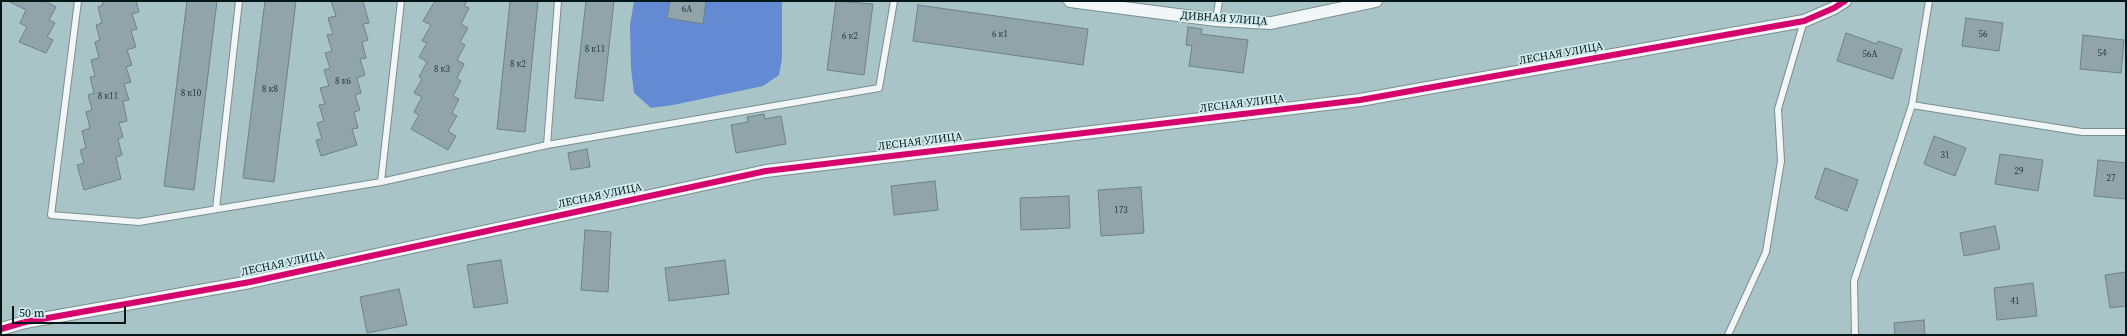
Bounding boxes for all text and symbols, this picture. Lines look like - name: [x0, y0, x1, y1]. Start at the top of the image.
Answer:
- house number: 6А: [682, 5, 692, 15]
- street label: ДИВНАЯ УЛИЦА: [1180, 9, 1268, 29]
- house number: 6 к1: [992, 30, 1008, 40]
- house number: 56: [1979, 30, 1987, 40]
- house number: 6 к2: [842, 32, 858, 42]
- street label: ЛЕСНАЯ УЛИЦА: [1518, 40, 1604, 68]
- house number: 8 к11: [585, 45, 605, 55]
- house number: 54: [2098, 49, 2106, 59]
- house number: 56А: [1863, 50, 1877, 60]
- house number: 8 к2: [510, 60, 526, 70]
- house number: 8 к3: [434, 65, 450, 75]
- house number: 8 к6: [335, 77, 351, 87]
- house number: 8 к8: [262, 85, 278, 95]
- house number: 8 к10: [181, 89, 201, 99]
- house number: 8 к11: [98, 92, 118, 102]
- street label: ЛЕСНАЯ УЛИЦА: [1199, 92, 1285, 116]
- street label: ЛЕСНАЯ УЛИЦА: [877, 130, 963, 154]
- house number: 31: [1941, 151, 1949, 161]
- house number: 29: [2015, 167, 2023, 177]
- house number: 27: [2107, 174, 2115, 184]
- street label: ЛЕСНАЯ УЛИЦА: [557, 181, 643, 211]
- house number: 173: [1114, 206, 1128, 216]
- street label: ЛЕСНАЯ УЛИЦА: [240, 249, 326, 279]
- house number: 41: [2011, 297, 2019, 307]
- scale bar: [14, 298, 128, 324]
- text: 50 m: [19, 305, 45, 321]

